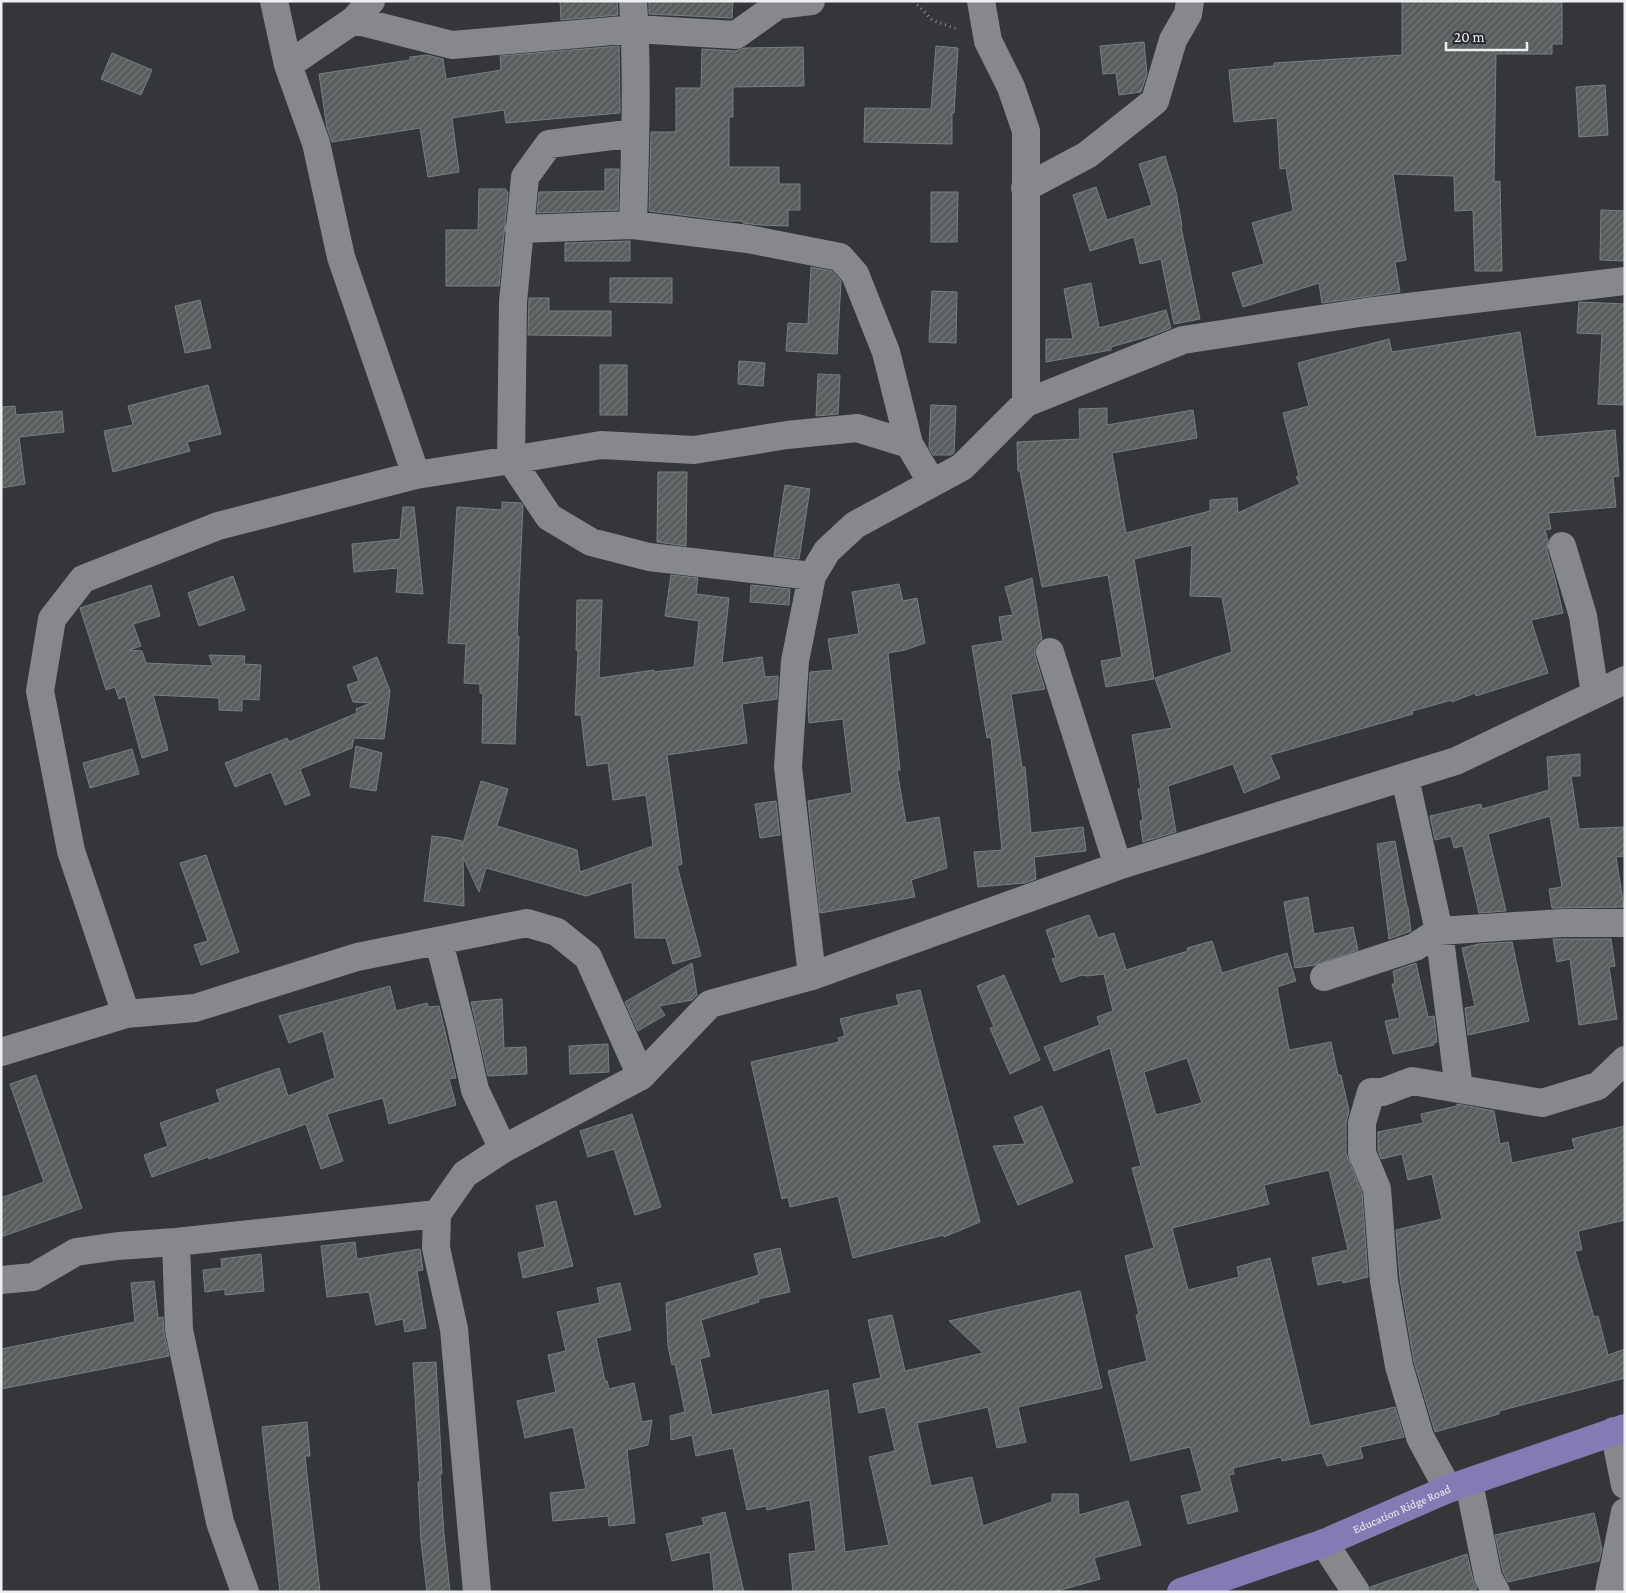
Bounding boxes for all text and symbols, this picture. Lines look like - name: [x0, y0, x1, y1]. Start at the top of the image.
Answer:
- scale bar: [1446, 20, 1527, 52]
- text: 20 m: [1454, 29, 1485, 45]
- street label: Education Ridge Road: [1351, 1481, 1453, 1537]

